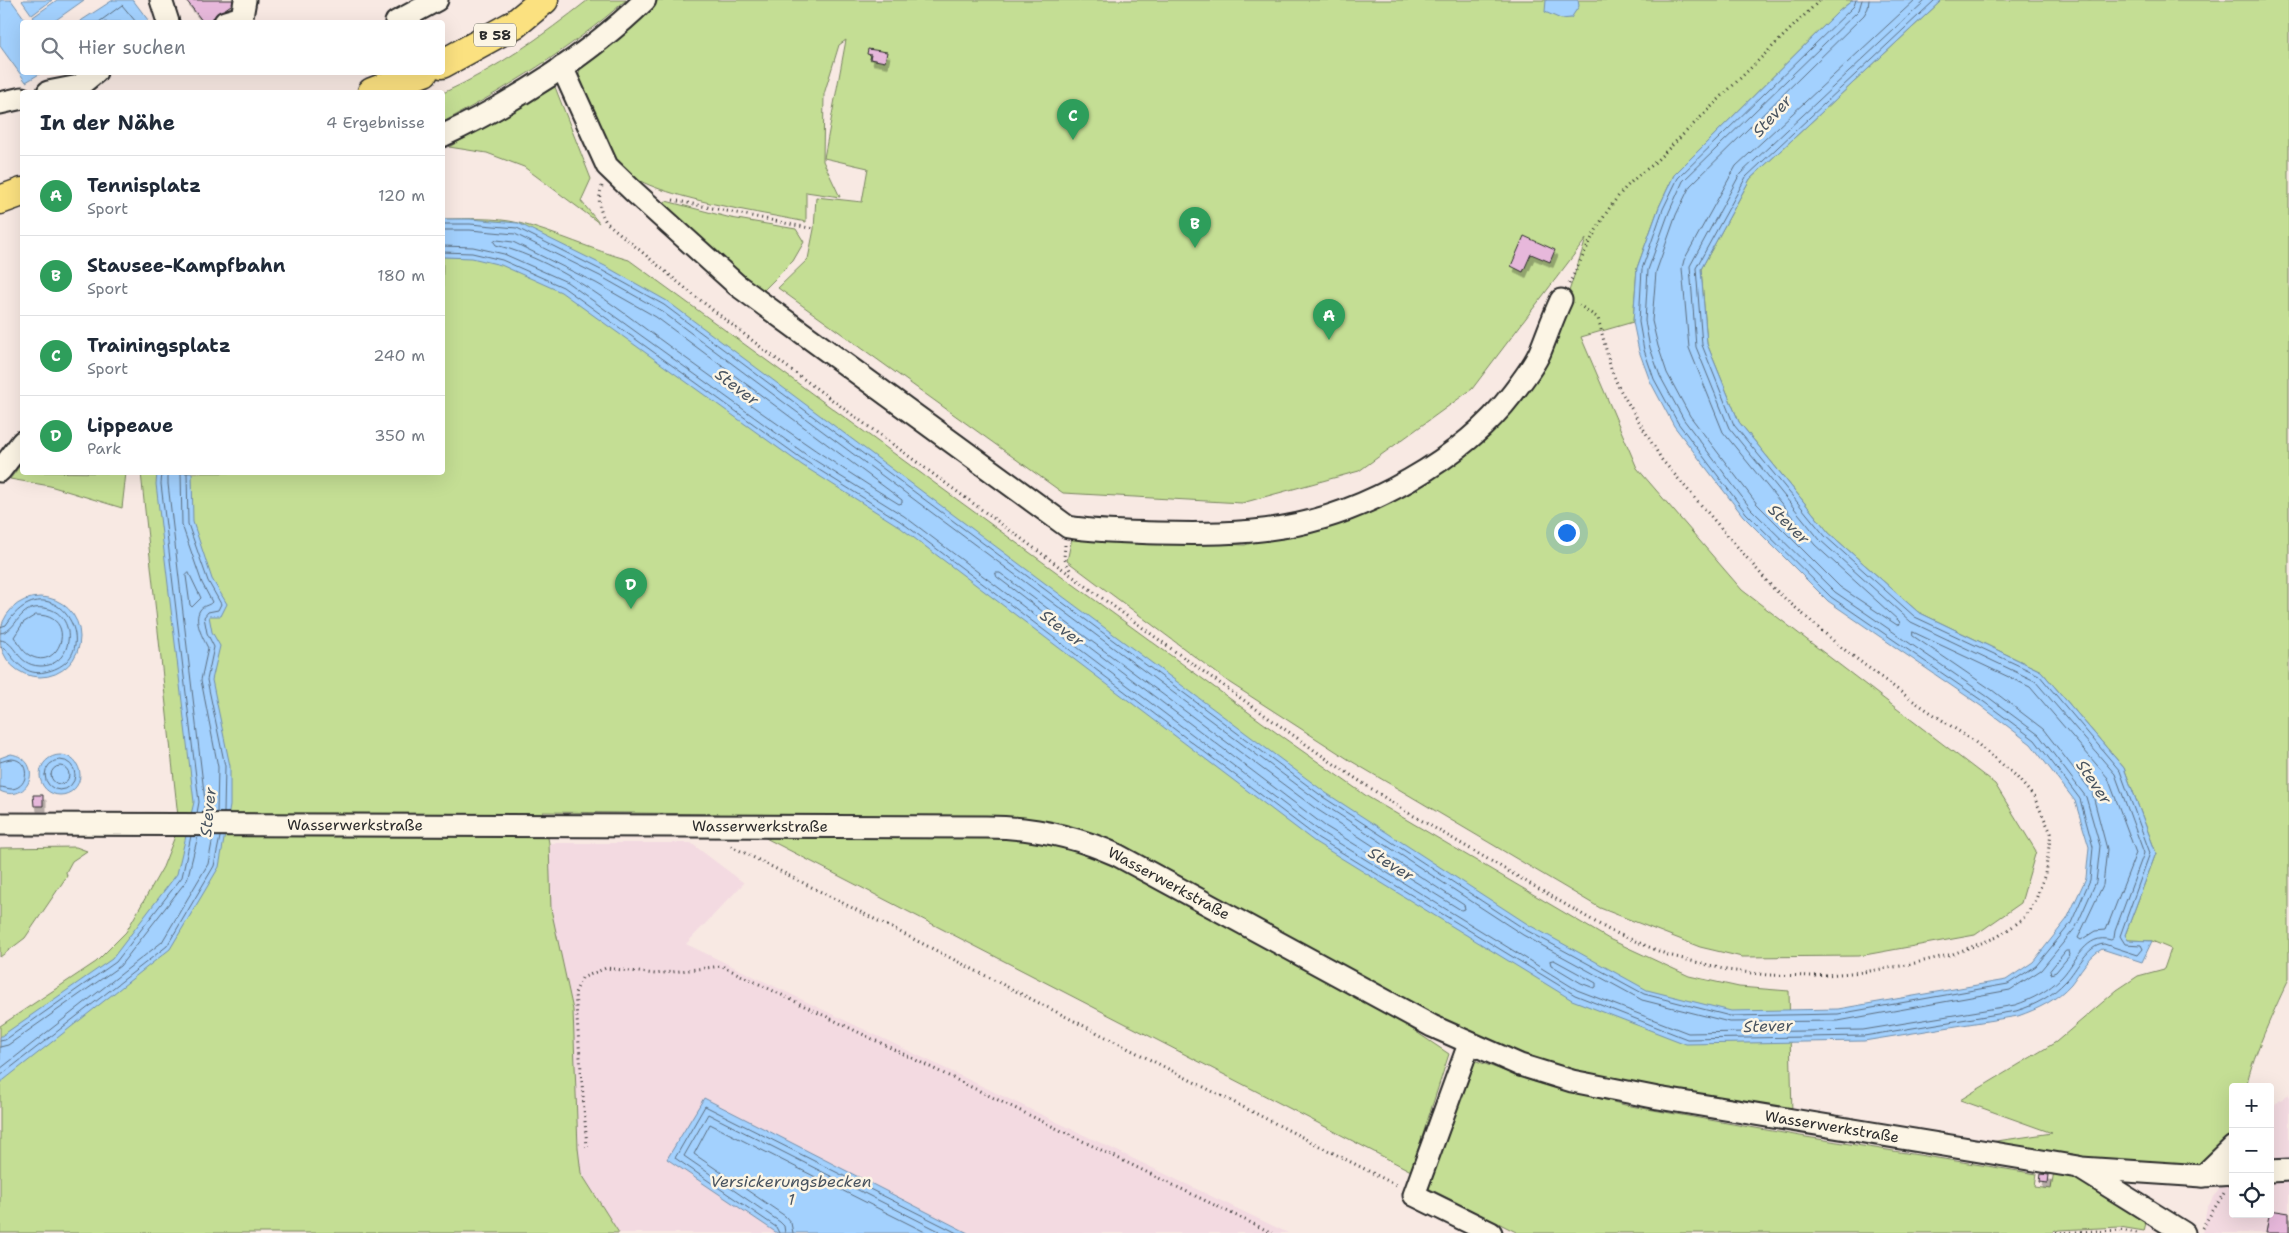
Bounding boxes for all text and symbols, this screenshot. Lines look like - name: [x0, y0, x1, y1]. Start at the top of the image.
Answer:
- search box: [20, 20, 445, 75]
- road number: B 58: [474, 24, 516, 46]
- icon: search: [38, 34, 66, 62]
- text: Hier suchen: [78, 35, 186, 60]
- water label: Stever: [1748, 90, 1797, 141]
- pin: C: [1057, 99, 1089, 140]
- text: In der Nähe: [40, 109, 175, 137]
- text: 4 Ergebnisse: [326, 112, 425, 133]
- text: Tennisplatz: [87, 173, 201, 198]
- text: A: [50, 185, 62, 206]
- text: 120 m: [378, 185, 425, 206]
- text: Sport: [87, 198, 128, 219]
- pin: B: [1179, 207, 1211, 248]
- text: Stausee-Kampfbahn: [87, 253, 285, 278]
- text: B: [51, 265, 61, 286]
- text: 180 m: [377, 265, 425, 286]
- text: Sport: [87, 278, 128, 299]
- pin: A: [1313, 299, 1345, 340]
- text: Trainingsplatz: [87, 333, 231, 358]
- text: C: [51, 345, 61, 366]
- text: 240 m: [373, 345, 425, 366]
- text: Sport: [87, 358, 128, 379]
- water label: Stever: [711, 364, 763, 411]
- text: Lippeaue: [87, 413, 173, 438]
- text: D: [50, 425, 62, 446]
- text: 350 m: [374, 425, 425, 446]
- text: Park: [87, 438, 121, 459]
- water label: Stever: [1764, 499, 1814, 549]
- your location: [1554, 520, 1580, 546]
- pin: D: [615, 568, 647, 609]
- water label: Stever: [1036, 605, 1088, 652]
- water label: Stever: [2071, 756, 2117, 809]
- water label: Stever: [195, 786, 221, 838]
- street label: Wasserwerkstraße: [287, 815, 423, 835]
- street label: Wasserwerkstraße: [692, 816, 828, 837]
- street label: Wasserwerkstraße: [1105, 842, 1233, 924]
- water label: Stever: [1364, 842, 1418, 886]
- water label: Stever: [1743, 1015, 1794, 1037]
- map controls: [2229, 1083, 2274, 1218]
- button: +: [2229, 1083, 2274, 1128]
- street label: Wasserwerkstraße: [1763, 1106, 1901, 1147]
- button: −: [2229, 1128, 2274, 1173]
- water label: Versickerungsbecken 1: [710, 1171, 872, 1210]
- button: locate: [2229, 1173, 2274, 1218]

